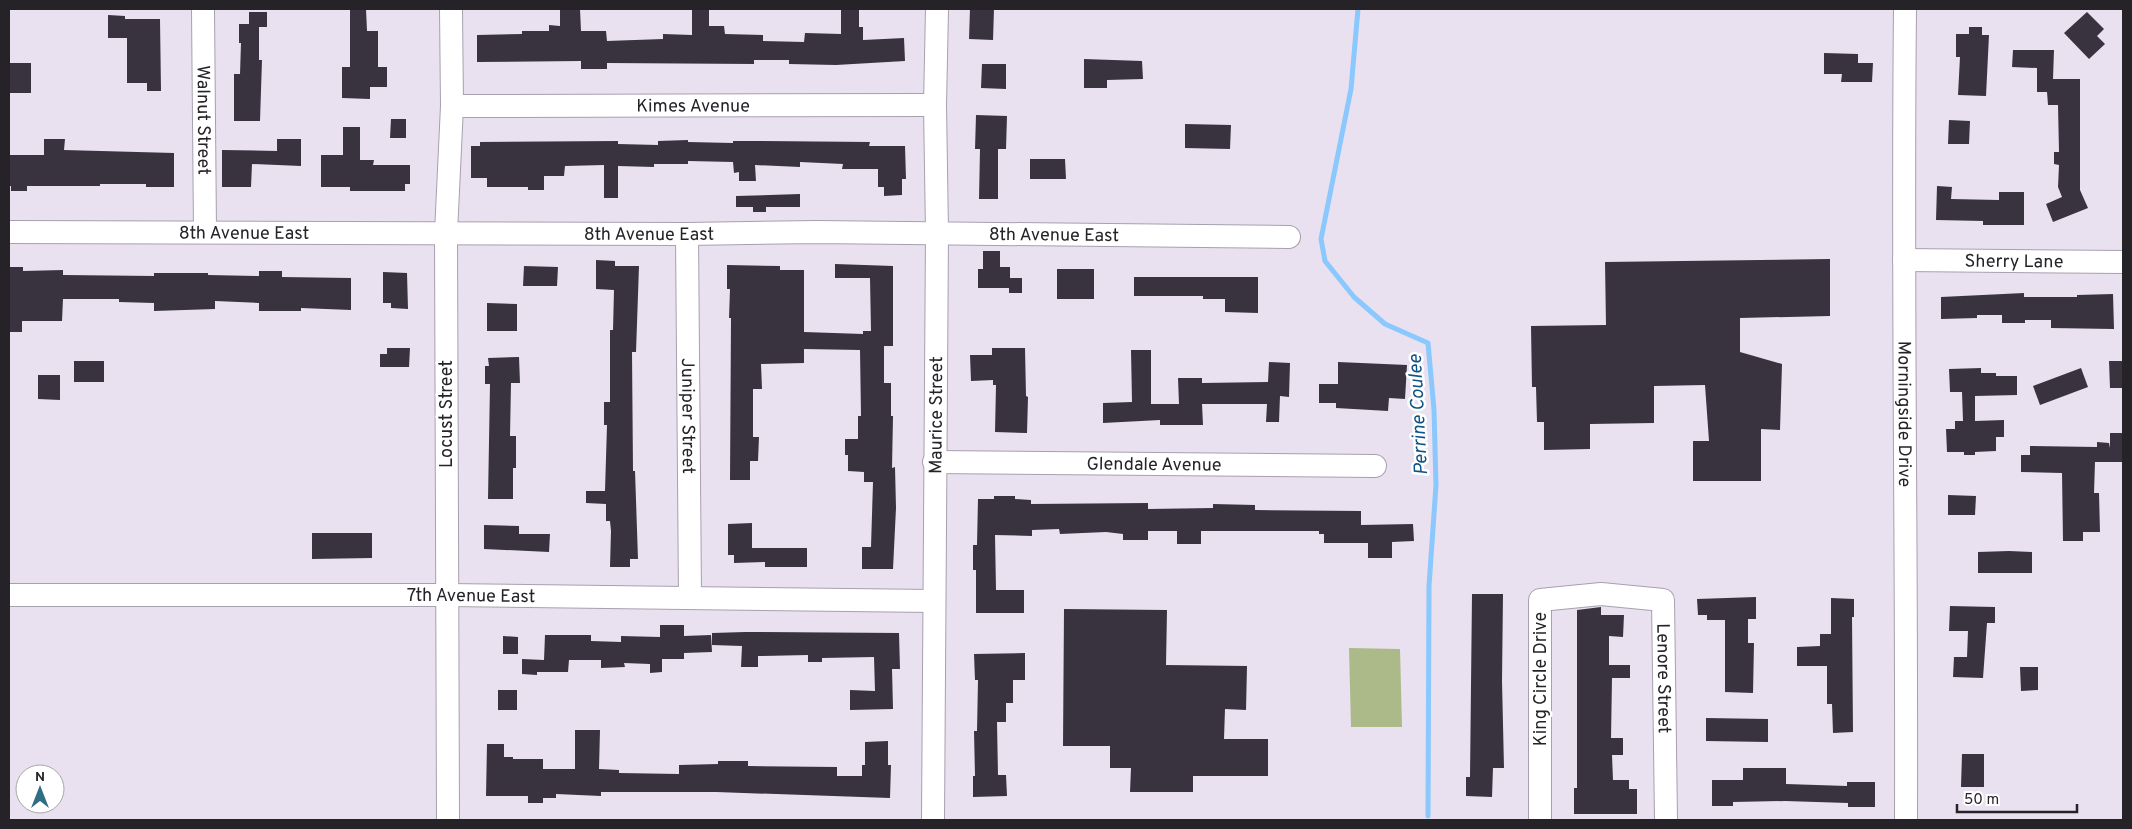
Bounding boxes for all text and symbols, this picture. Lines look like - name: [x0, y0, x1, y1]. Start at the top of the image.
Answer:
- street label: Walnut Street: [191, 65, 214, 175]
- street label: Kimes Avenue: [636, 95, 750, 119]
- street label: 8th Avenue East: [179, 223, 309, 246]
- street label: 8th Avenue East: [584, 224, 714, 247]
- street label: 8th Avenue East: [989, 224, 1119, 248]
- street label: Sherry Lane: [1964, 251, 2063, 274]
- street label: Morningside Drive: [1891, 341, 1915, 487]
- water label: Perrine Coulee: [1404, 354, 1434, 476]
- street label: Maurice Street: [925, 356, 949, 474]
- street label: Juniper Street: [675, 358, 699, 474]
- street label: Locust Street: [436, 360, 459, 468]
- street label: Glendale Avenue: [1086, 453, 1222, 478]
- street label: 7th Avenue East: [407, 585, 535, 609]
- street label: King Circle Drive: [1530, 612, 1553, 746]
- street label: Lenore Street: [1650, 623, 1675, 734]
- north arrow: [15, 764, 65, 814]
- text: N: [35, 769, 45, 786]
- scale bar: [1957, 782, 2077, 814]
- text: 50 m: [1964, 791, 1999, 810]

